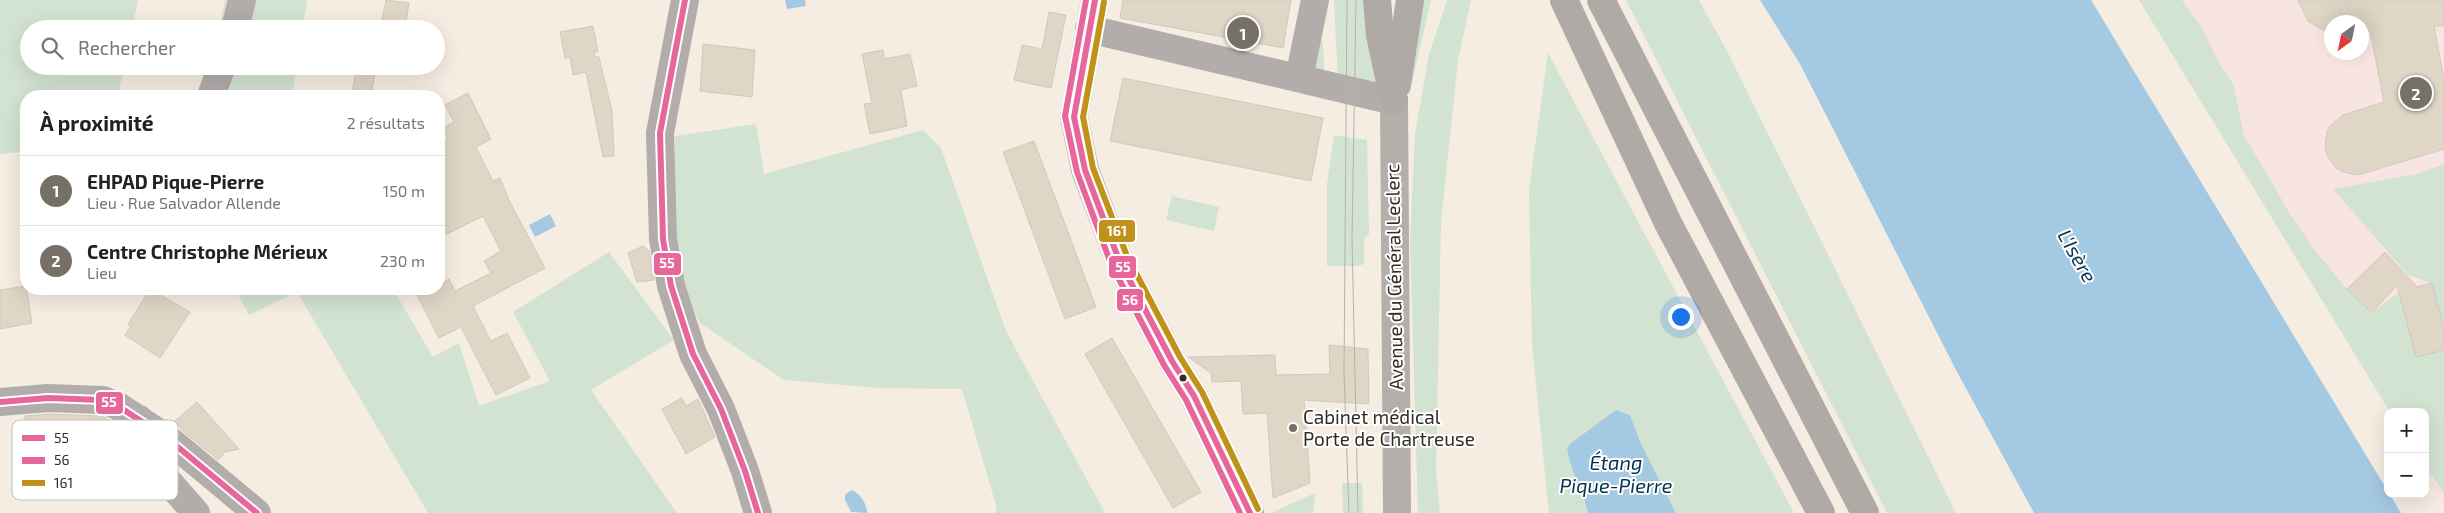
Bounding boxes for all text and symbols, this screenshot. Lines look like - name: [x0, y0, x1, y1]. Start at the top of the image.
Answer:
- pin: 1: [1227, 14, 1259, 52]
- north arrow: [2324, 15, 2369, 60]
- search box: [20, 20, 445, 75]
- icon: search: [38, 34, 66, 62]
- text: Rechercher: [78, 36, 176, 59]
- pin: 2: [2400, 74, 2432, 112]
- text: À proximité: [40, 110, 154, 135]
- text: 2 résultats: [347, 113, 425, 132]
- street label: Avenue du Général Leclerc: [1380, 164, 1407, 390]
- text: EHPAD Pique-Pierre: [87, 170, 264, 193]
- text: 1: [53, 181, 59, 200]
- text: 150 m: [383, 181, 425, 200]
- text: Lieu · Rue Salvador Allende: [87, 193, 281, 212]
- line badge: 161: [1098, 219, 1136, 243]
- text: 161: [1107, 222, 1127, 239]
- water label: L'Isère: [2053, 225, 2103, 286]
- text: Centre Christophe Mérieux: [87, 240, 328, 263]
- text: 2: [51, 251, 61, 270]
- text: 230 m: [380, 251, 425, 270]
- line badge: 55: [653, 252, 682, 276]
- text: 55: [659, 254, 675, 271]
- line badge: 55: [1108, 255, 1137, 279]
- text: 55: [1115, 258, 1131, 275]
- text: Lieu: [87, 263, 117, 282]
- line badge: 56: [1116, 288, 1144, 312]
- text: 56: [1122, 291, 1138, 308]
- your location: [1668, 304, 1694, 330]
- unlabelled marker: [1178, 373, 1188, 383]
- line badge: 55: [95, 391, 124, 415]
- text: 55: [101, 393, 117, 410]
- place label: Cabinet médical Porte de Chartreuse: [1303, 405, 1475, 450]
- map controls: [2384, 408, 2429, 498]
- button: +: [2384, 408, 2429, 453]
- legend: [12, 420, 178, 500]
- marker: Cabinet médical Porte de Chartreuse: [1287, 422, 1299, 434]
- text: 55: [54, 429, 69, 446]
- water label: Étang Pique-Pierre: [1560, 450, 1673, 497]
- text: 56: [54, 451, 70, 468]
- button: −: [2384, 453, 2429, 498]
- text: 161: [54, 474, 73, 491]

